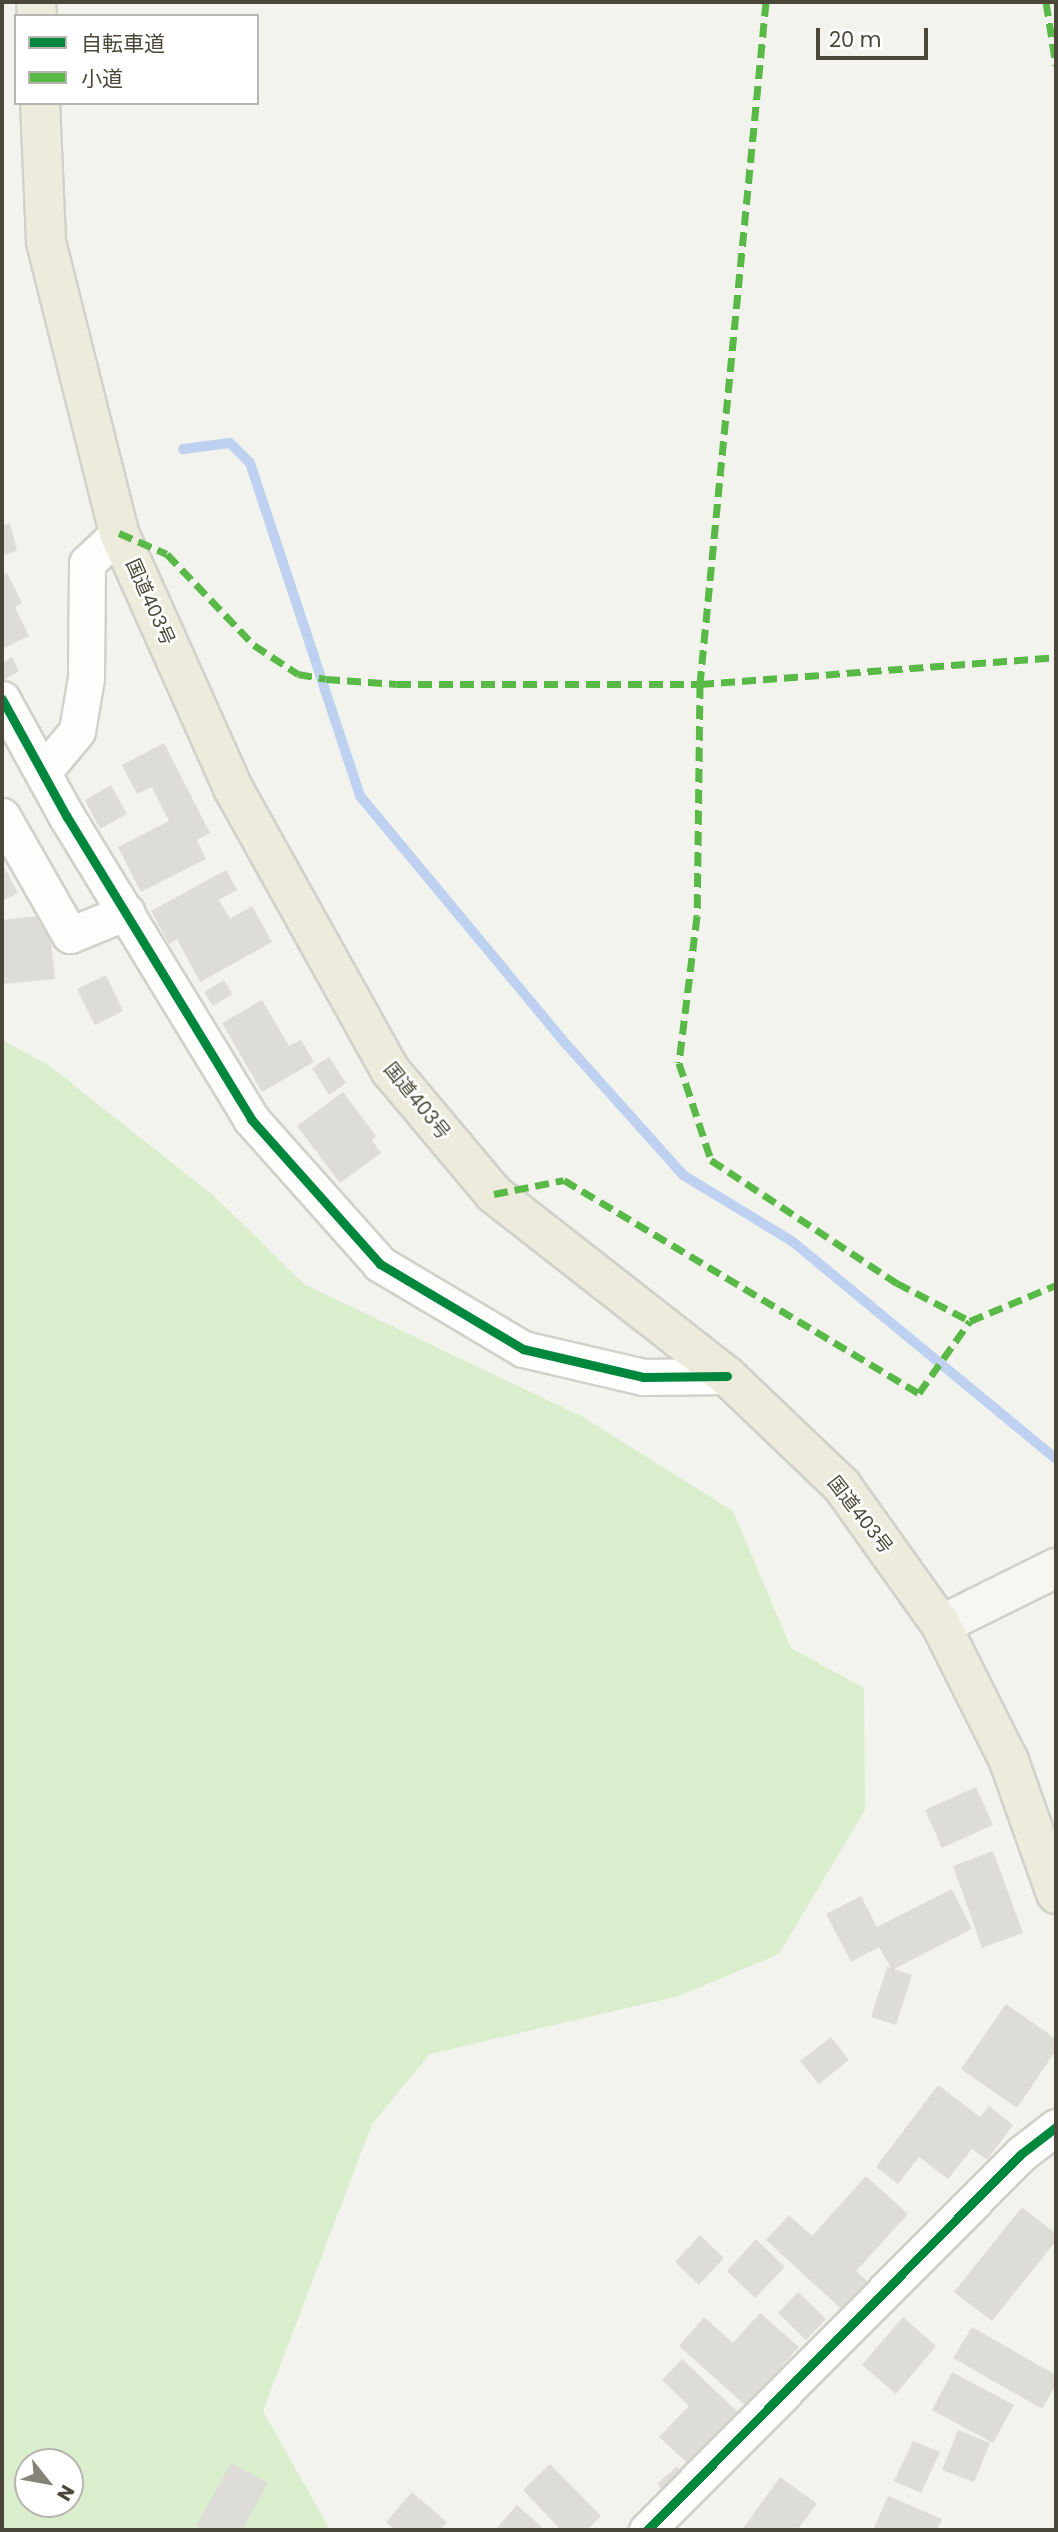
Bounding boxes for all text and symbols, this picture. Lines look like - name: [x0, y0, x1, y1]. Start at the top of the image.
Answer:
- legend: [14, 14, 259, 105]
- scale bar: [820, 14, 932, 58]
- text: 20 m: [829, 25, 882, 54]
- text: 自転車道: [81, 29, 165, 58]
- text: 小道: [81, 64, 123, 93]
- street label: 国道403号: [121, 555, 179, 649]
- street label: 国道403号: [379, 1058, 455, 1144]
- street label: 国道403号: [823, 1472, 897, 1558]
- north arrow: [14, 2448, 84, 2518]
- text: N: [50, 2480, 81, 2506]

